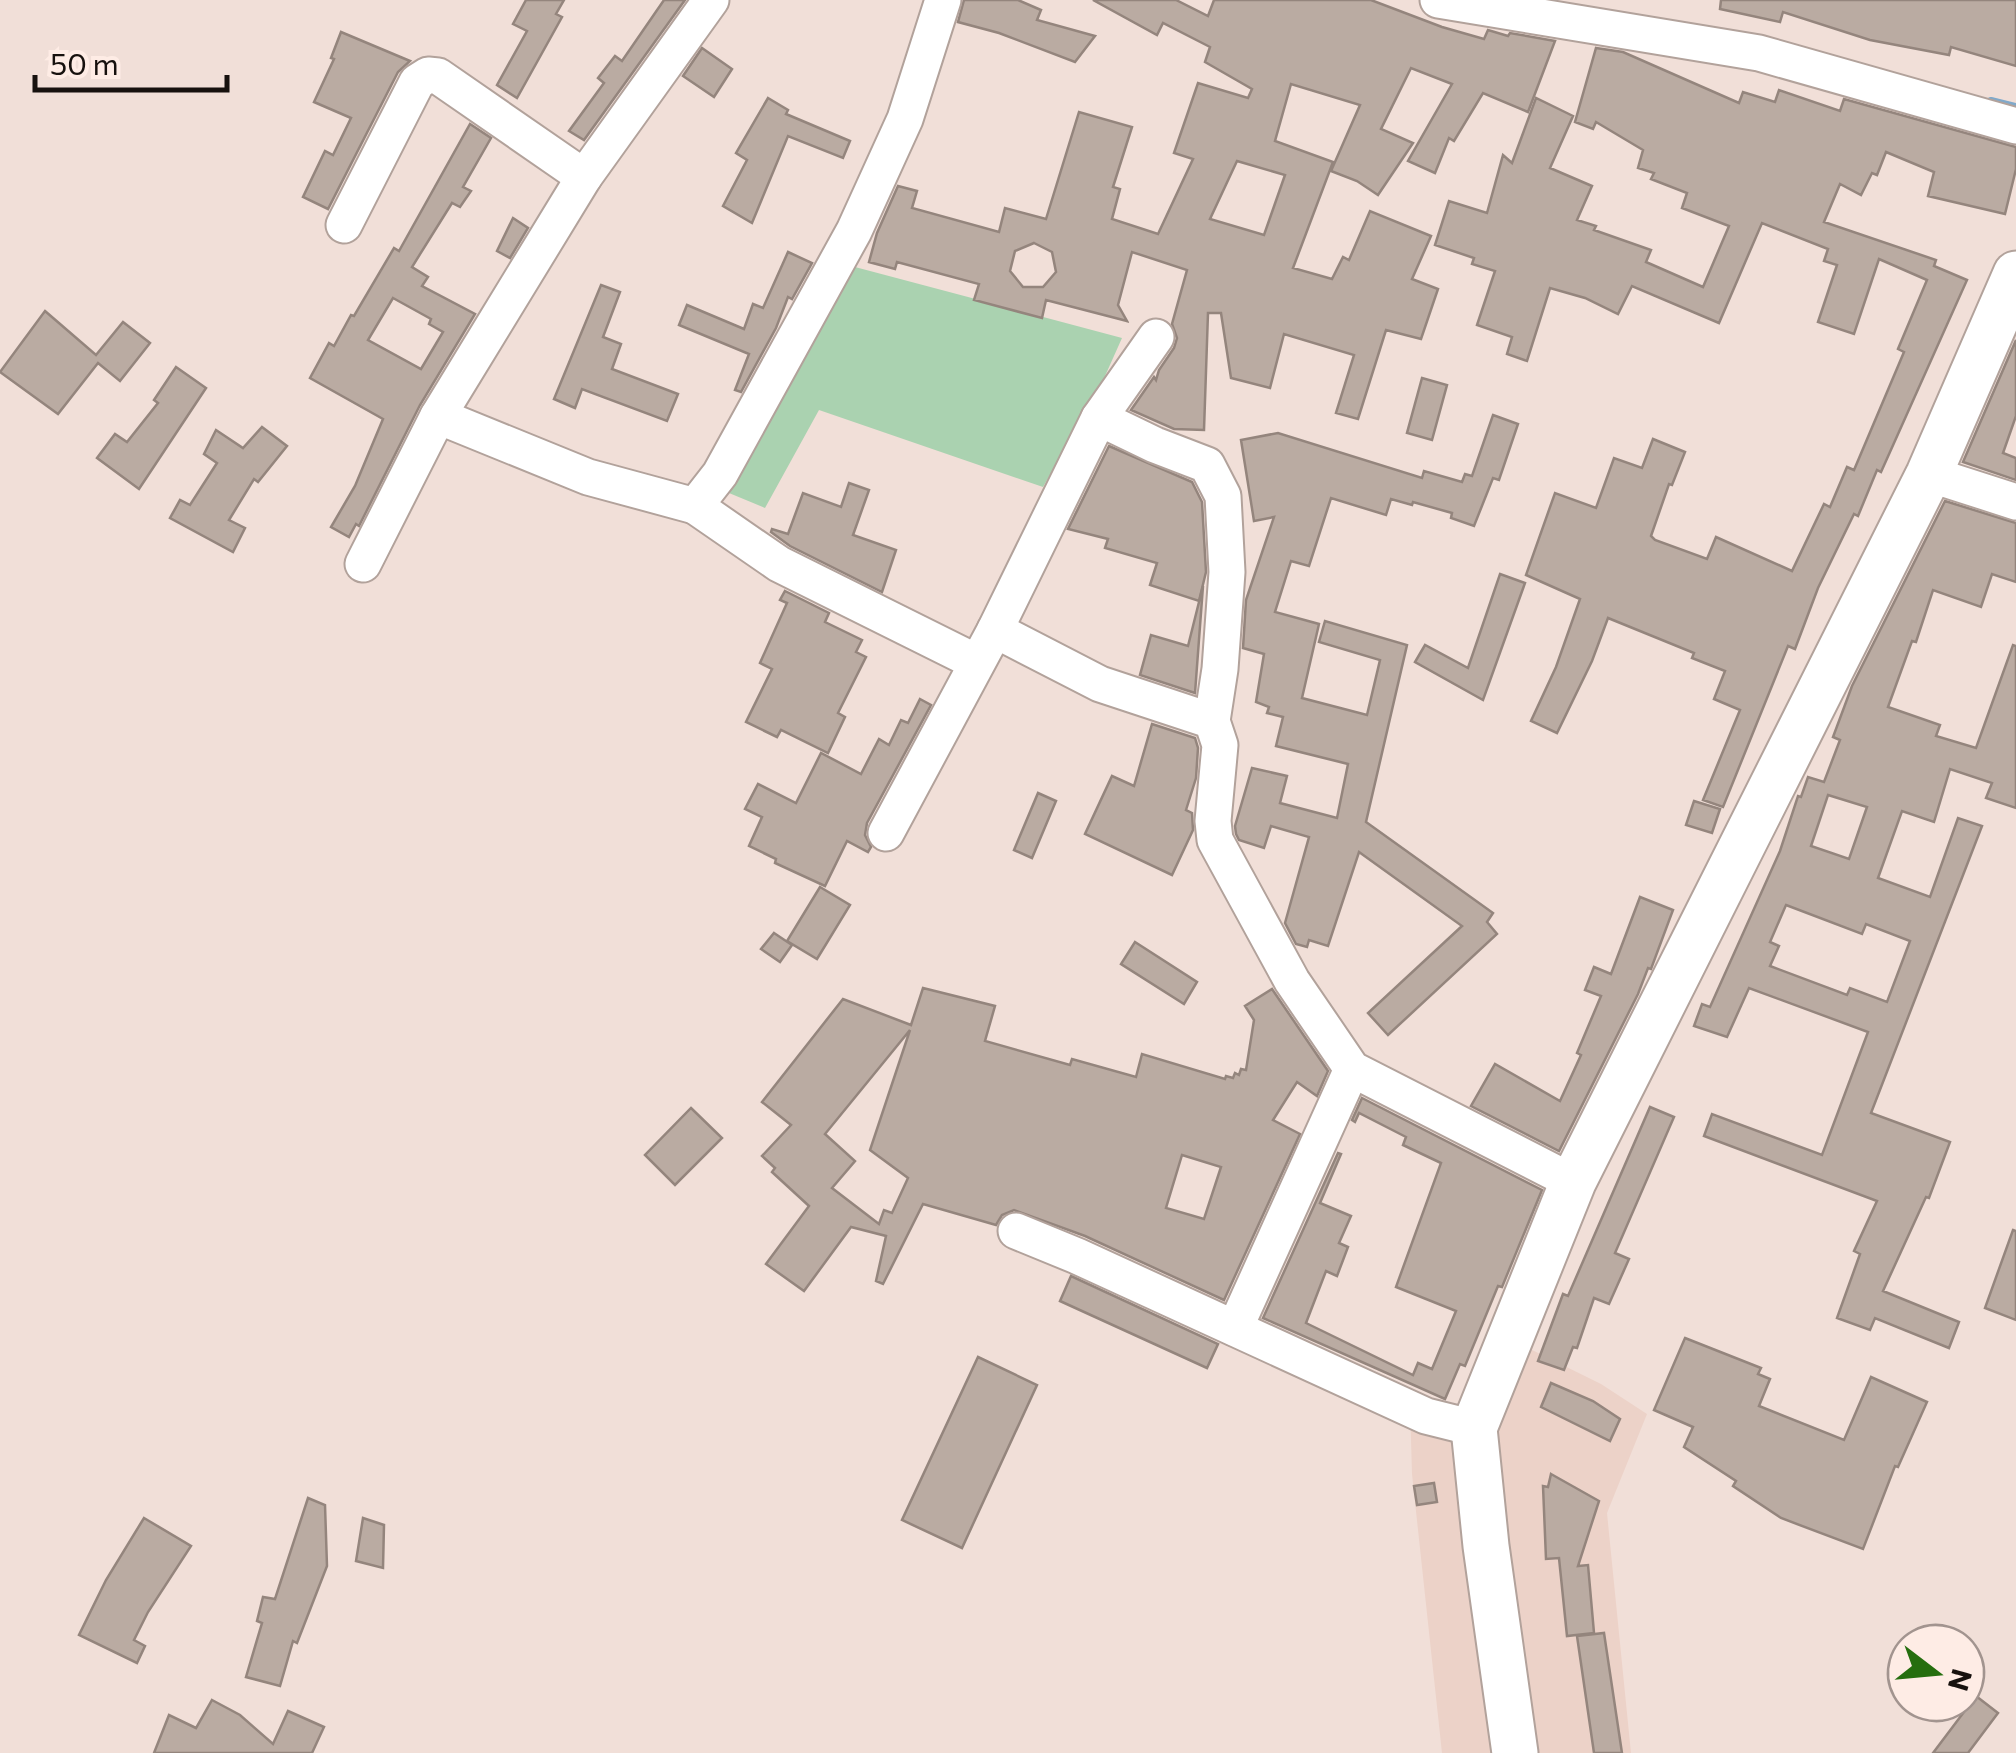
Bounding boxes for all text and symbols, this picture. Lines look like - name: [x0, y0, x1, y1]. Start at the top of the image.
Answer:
- scale bar: [35, 30, 228, 92]
- text: 50 m: [50, 44, 119, 81]
- north arrow: [1886, 1623, 1986, 1723]
- text: N: [1942, 1665, 1980, 1695]

